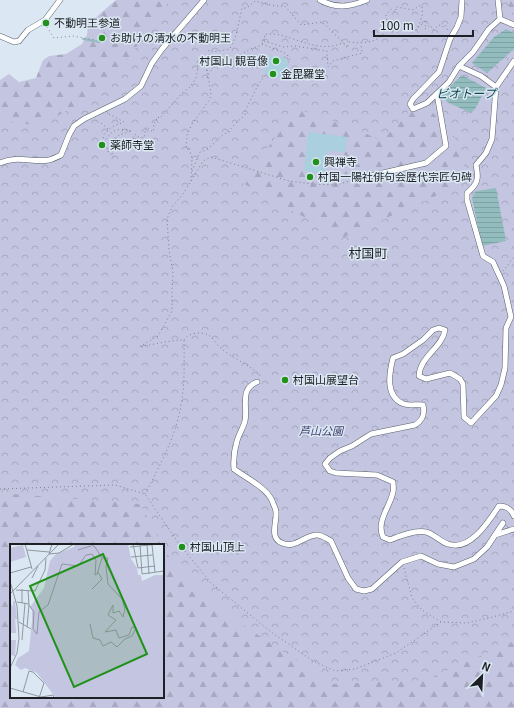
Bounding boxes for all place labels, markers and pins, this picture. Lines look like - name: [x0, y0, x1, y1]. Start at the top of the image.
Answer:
- place label: 不動明王参道: [54, 14, 120, 30]
- marker: 不動明王参道: [41, 18, 51, 28]
- place label: お助けの清水の不動明王: [110, 29, 231, 45]
- marker: お助けの清水の不動明王: [97, 33, 107, 43]
- place label: 村国山 観音像: [200, 52, 268, 68]
- marker: 村国山 観音像: [271, 56, 281, 66]
- place label: 金毘羅堂: [281, 65, 325, 81]
- marker: 金毘羅堂: [268, 69, 278, 79]
- place label: 薬師寺堂: [110, 136, 154, 152]
- marker: 薬師寺堂: [97, 140, 107, 150]
- place label: 興禅寺: [324, 153, 357, 169]
- marker: 興禅寺: [311, 157, 321, 167]
- place label: 村国一陽社俳句会歴代宗匠句碑: [318, 168, 472, 184]
- marker: 村国一陽社俳句会歴代宗匠句碑: [305, 172, 315, 182]
- place label: 村国山展望台: [293, 371, 359, 387]
- marker: 村国山展望台: [280, 375, 290, 385]
- place label: 村国山頂上: [190, 538, 245, 554]
- marker: 村国山頂上: [177, 542, 187, 552]

